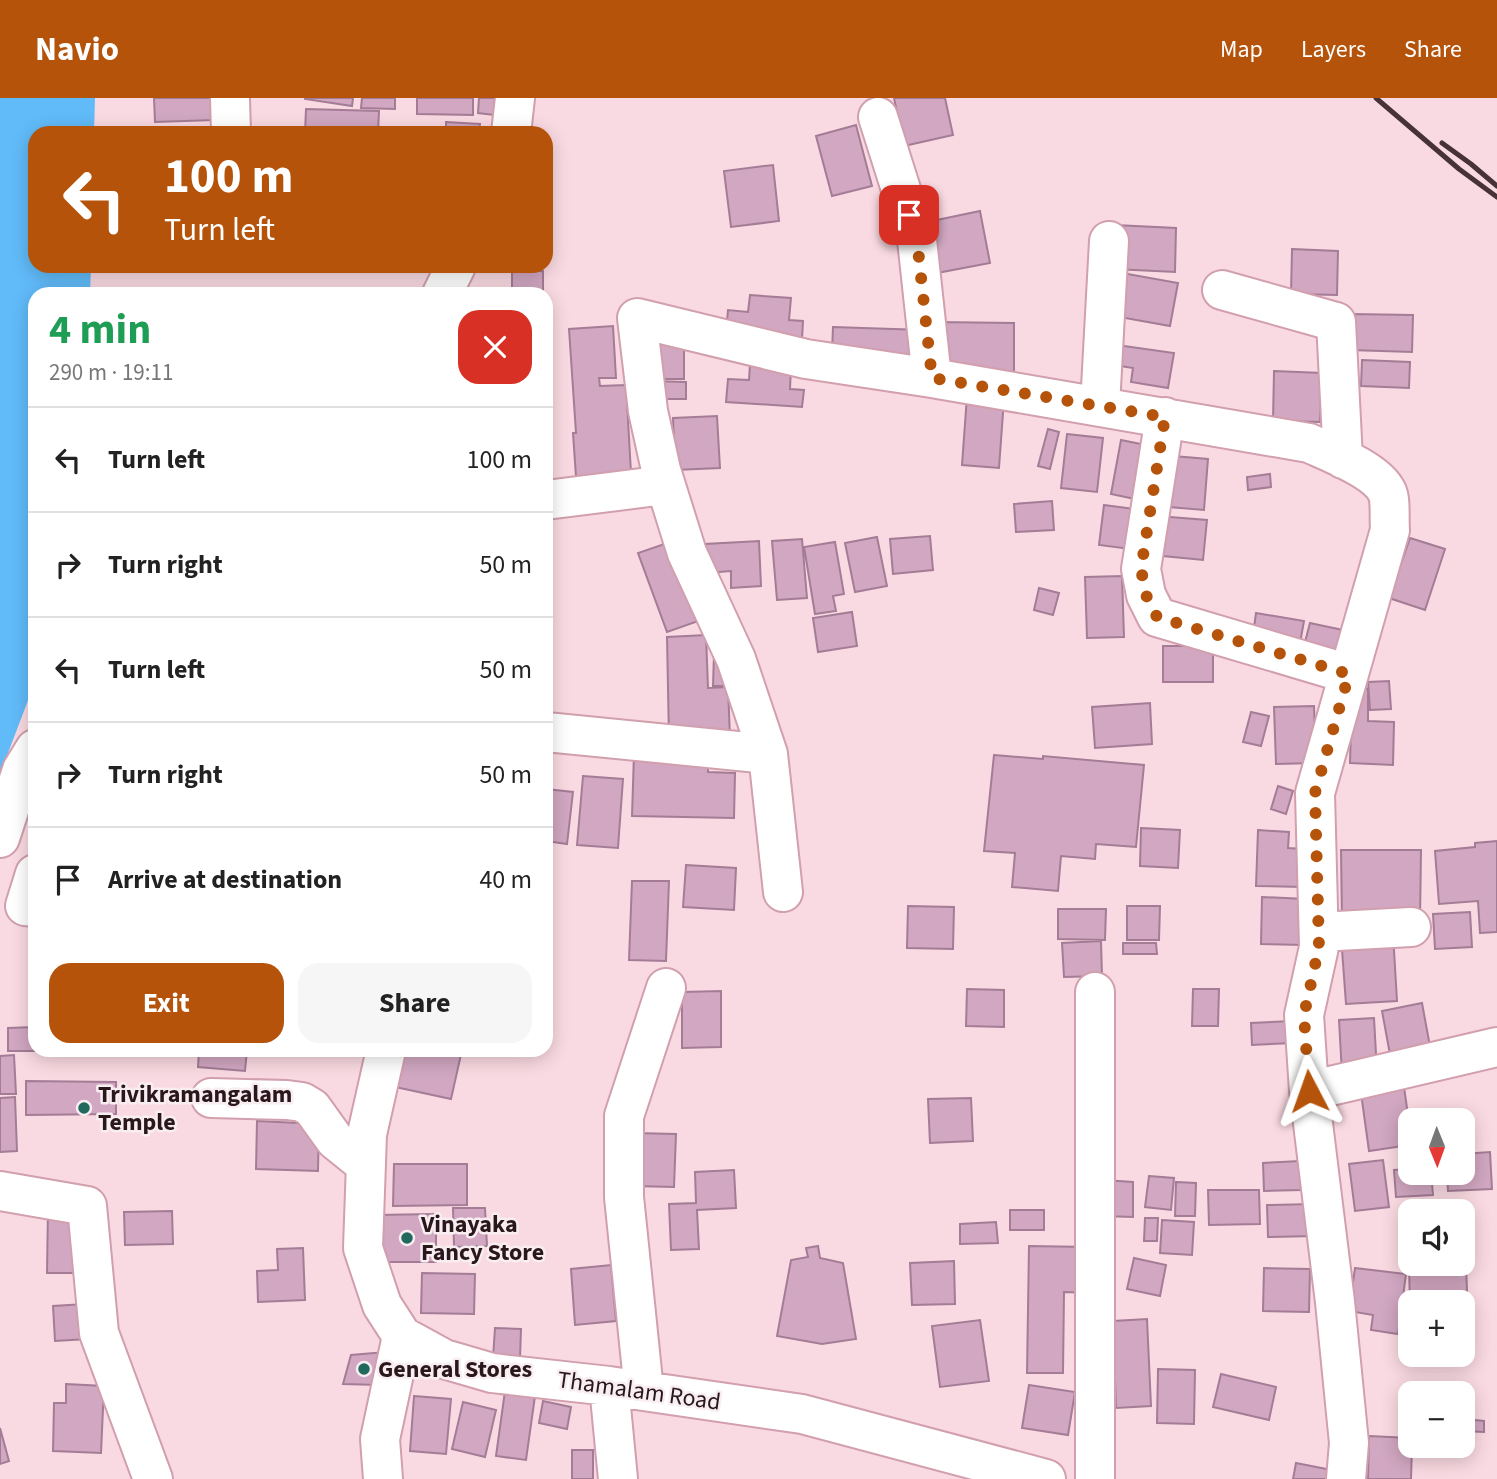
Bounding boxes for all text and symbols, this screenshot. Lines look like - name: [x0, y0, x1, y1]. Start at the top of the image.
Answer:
- text: Navio: [35, 26, 119, 73]
- text: Map: [1220, 32, 1263, 67]
- text: Layers: [1301, 32, 1366, 67]
- text: Share: [1404, 32, 1462, 67]
- text: 100 m: [164, 142, 293, 212]
- icon: left: [49, 154, 140, 245]
- pin: [879, 185, 939, 245]
- icon: arrive: [890, 196, 928, 234]
- text: Turn left: [164, 207, 275, 253]
- text: 4 min: [49, 300, 151, 360]
- button: close: [458, 310, 532, 384]
- text: 290 m · 19:11: [49, 356, 173, 389]
- icon: left: [49, 441, 87, 479]
- text: Turn left: [108, 441, 205, 478]
- text: 100 m: [466, 441, 532, 478]
- icon: right: [49, 546, 87, 584]
- text: Turn right: [108, 546, 223, 583]
- text: 50 m: [479, 546, 532, 583]
- icon: left: [49, 651, 87, 689]
- text: Turn left: [108, 651, 205, 688]
- text: 50 m: [479, 651, 532, 688]
- icon: right: [49, 756, 87, 794]
- text: Turn right: [108, 756, 223, 793]
- text: 50 m: [479, 756, 532, 793]
- icon: arrive: [49, 861, 87, 899]
- text: Arrive at destination: [108, 861, 342, 898]
- text: 40 m: [479, 861, 532, 898]
- button: Exit: [49, 963, 284, 1043]
- button: Share: [298, 963, 532, 1043]
- position arrow: [1272, 1054, 1346, 1128]
- place label: Trivikramangalam Temple: [98, 1077, 292, 1140]
- marker: Trivikramangalam Temple: [76, 1100, 92, 1116]
- north arrow: [1398, 1108, 1475, 1185]
- map controls: [1398, 1108, 1475, 1458]
- button: sound: [1398, 1199, 1475, 1276]
- place label: Vinayaka Fancy Store: [420, 1207, 544, 1270]
- marker: Vinayaka Fancy Store: [399, 1230, 415, 1246]
- button: +: [1398, 1290, 1475, 1367]
- place label: General Stores: [378, 1352, 532, 1387]
- marker: General Stores: [356, 1361, 372, 1377]
- street label: Thamalam Road: [555, 1362, 723, 1420]
- button: −: [1398, 1381, 1475, 1458]

